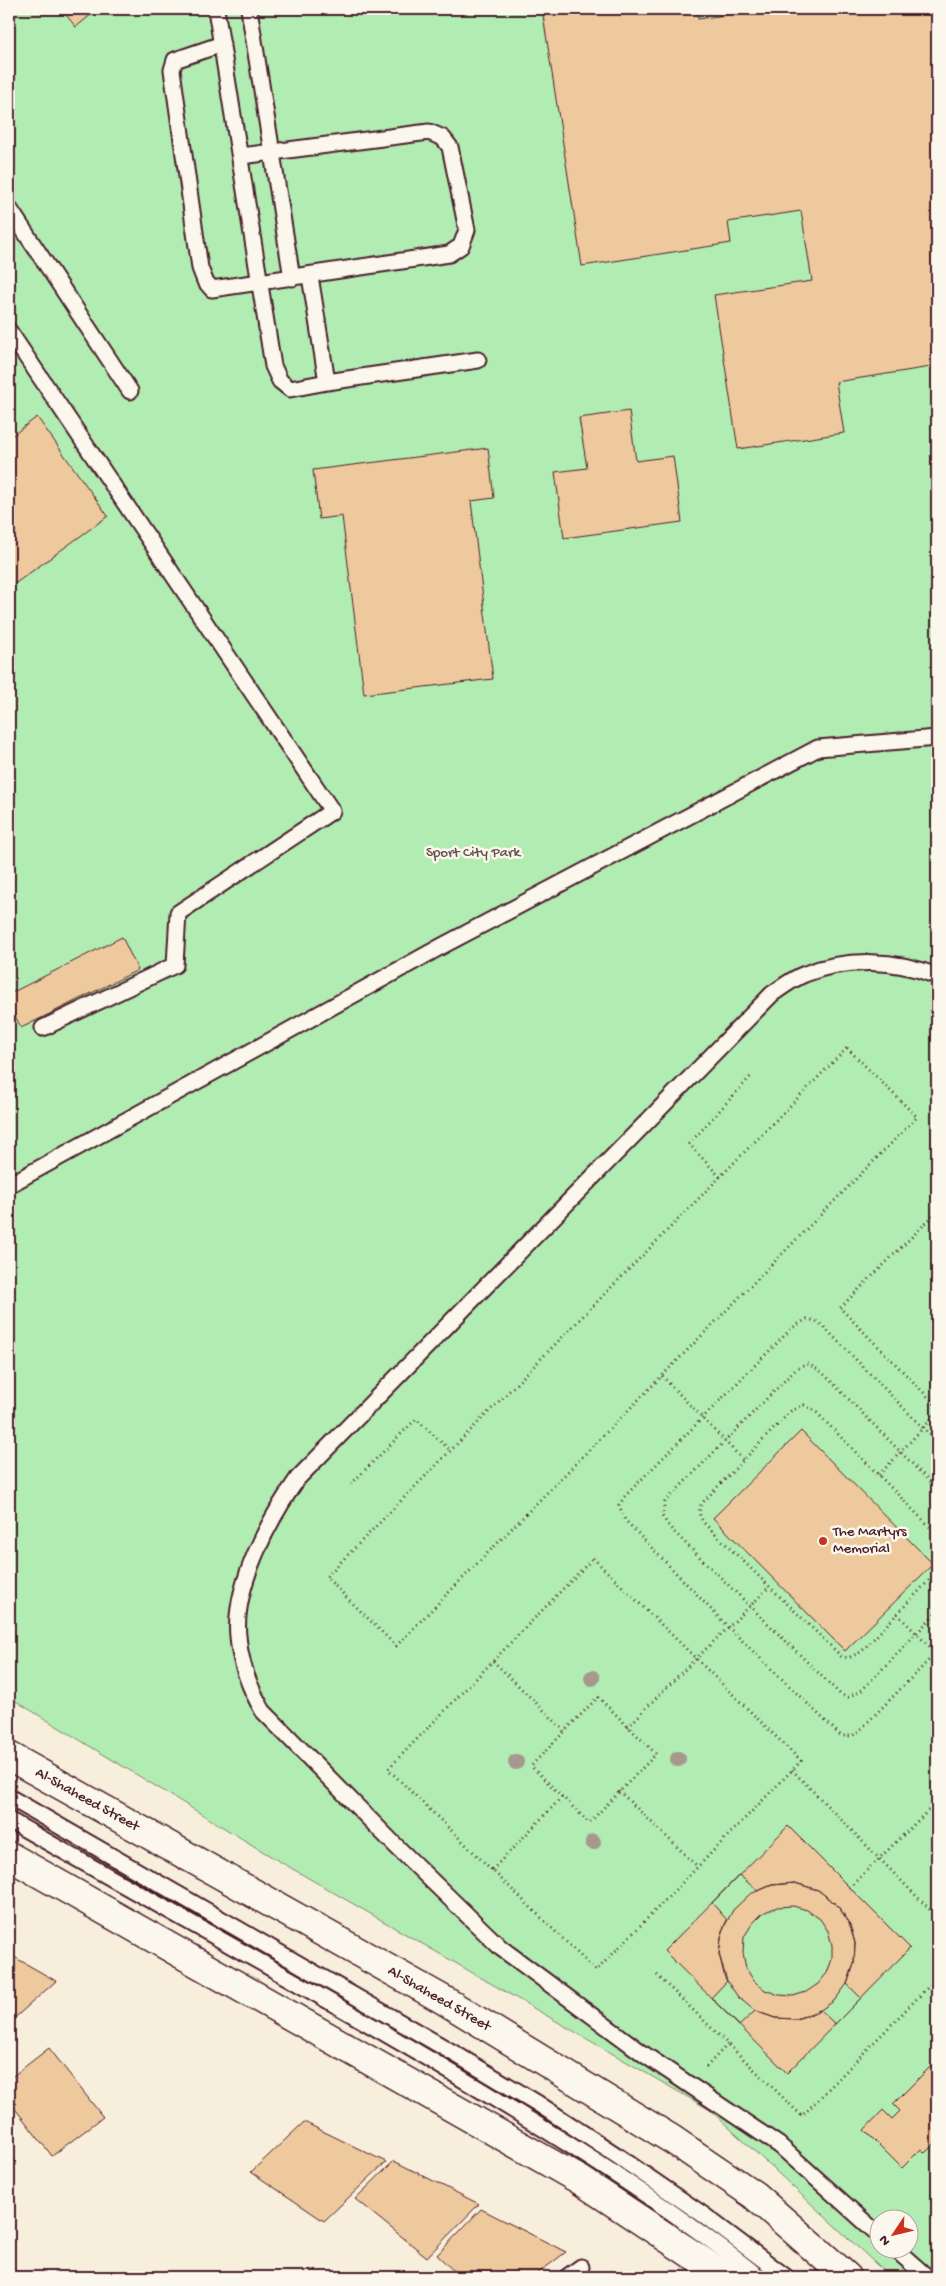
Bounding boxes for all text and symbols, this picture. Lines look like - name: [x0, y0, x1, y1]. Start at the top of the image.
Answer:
- park label: Sport City Park: [426, 844, 521, 862]
- place label: The Martyrs Memorial: [832, 1523, 907, 1558]
- marker: The Martyrs Memorial: [817, 1535, 829, 1547]
- street label: Al-Shaheed Street: [32, 1764, 144, 1837]
- street label: Al-Shaheed Street: [384, 1962, 495, 2037]
- north arrow: [868, 2208, 918, 2258]
- text: N: [876, 2231, 895, 2249]

